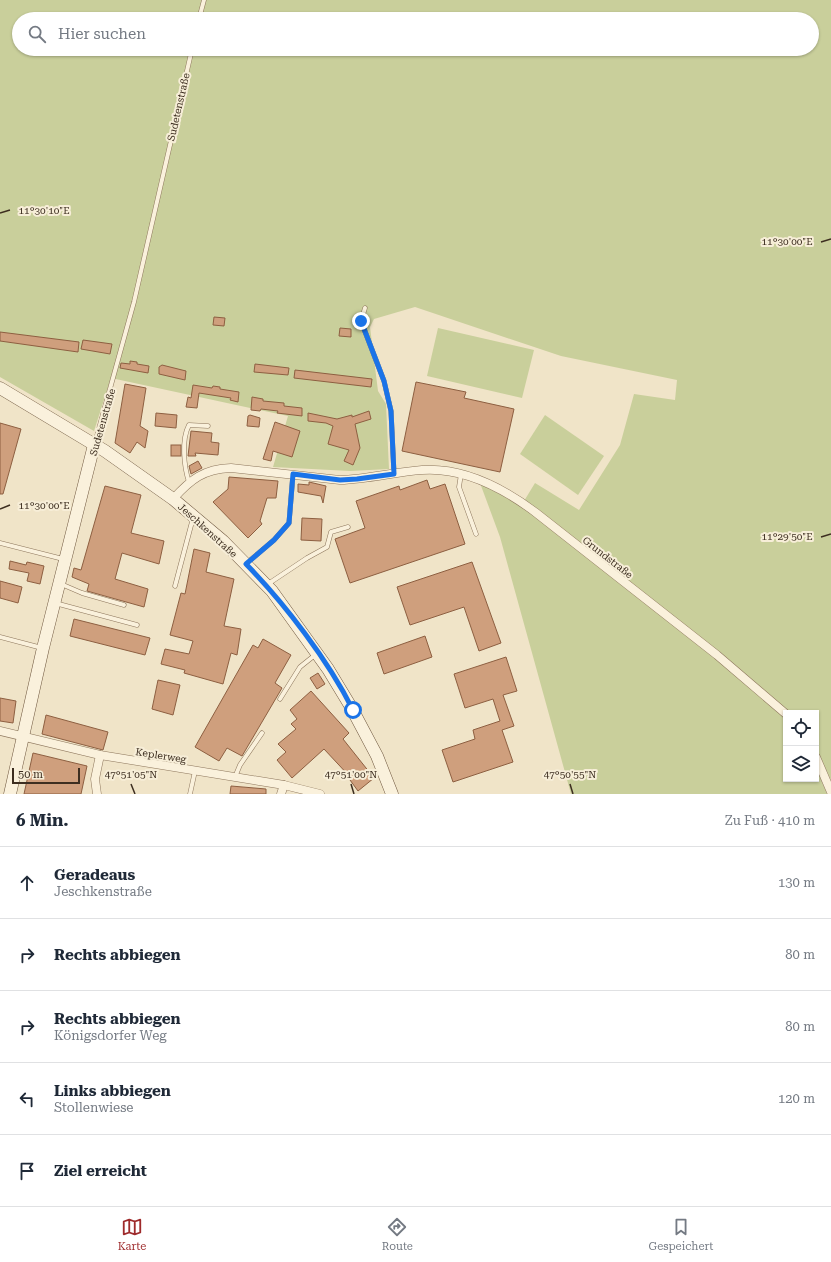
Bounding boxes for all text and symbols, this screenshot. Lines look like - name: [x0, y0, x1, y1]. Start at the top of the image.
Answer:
- search box: [12, 12, 819, 56]
- icon: search: [26, 23, 48, 45]
- text: Hier suchen: [58, 25, 146, 43]
- street label: Sudetenstraße: [165, 71, 192, 142]
- text: 11°30'10"E: [18, 205, 70, 216]
- text: 11°30'00"E: [761, 236, 813, 247]
- route end: [352, 312, 370, 330]
- street label: Sudetenstraße: [88, 387, 117, 457]
- text: 11°30'00"E: [18, 500, 70, 511]
- street label: Jeschkenstraße: [176, 501, 240, 560]
- text: 11°29'50"E: [761, 531, 813, 542]
- street label: Grundstraße: [580, 534, 635, 581]
- route start: [344, 701, 362, 719]
- map controls: [783, 710, 819, 782]
- button: locate: [783, 710, 819, 746]
- street label: Keplerweg: [135, 746, 187, 765]
- button: layers: [783, 746, 819, 782]
- scale bar: [12, 766, 80, 785]
- text: 50 m: [18, 768, 43, 781]
- text: 47°51'05"N: [105, 769, 157, 780]
- text: 47°51'00"N: [325, 769, 377, 780]
- text: 47°50'55"N: [544, 769, 596, 780]
- text: 6 Min.: [16, 810, 69, 830]
- text: Zu Fuß · 410 m: [725, 813, 815, 828]
- text: Geradeaus: [54, 866, 135, 884]
- icon: ahead: [16, 872, 38, 894]
- text: 130 m: [778, 875, 815, 890]
- text: Jeschkenstraße: [54, 884, 152, 899]
- icon: right: [16, 944, 38, 966]
- text: Rechts abbiegen: [54, 946, 181, 964]
- text: 80 m: [785, 947, 815, 962]
- text: Rechts abbiegen: [54, 1010, 181, 1028]
- icon: right: [16, 1016, 38, 1038]
- text: 80 m: [785, 1019, 815, 1034]
- text: Königsdorfer Weg: [54, 1028, 167, 1043]
- text: Links abbiegen: [54, 1082, 171, 1100]
- icon: left: [16, 1088, 38, 1110]
- text: 120 m: [778, 1091, 815, 1106]
- text: Stollenwiese: [54, 1100, 133, 1115]
- icon: arrive: [16, 1160, 38, 1182]
- text: Ziel erreicht: [54, 1162, 147, 1180]
- tab: Karte: [118, 1216, 146, 1253]
- tab: Route: [382, 1216, 413, 1253]
- tab: Gespeichert: [648, 1216, 713, 1253]

